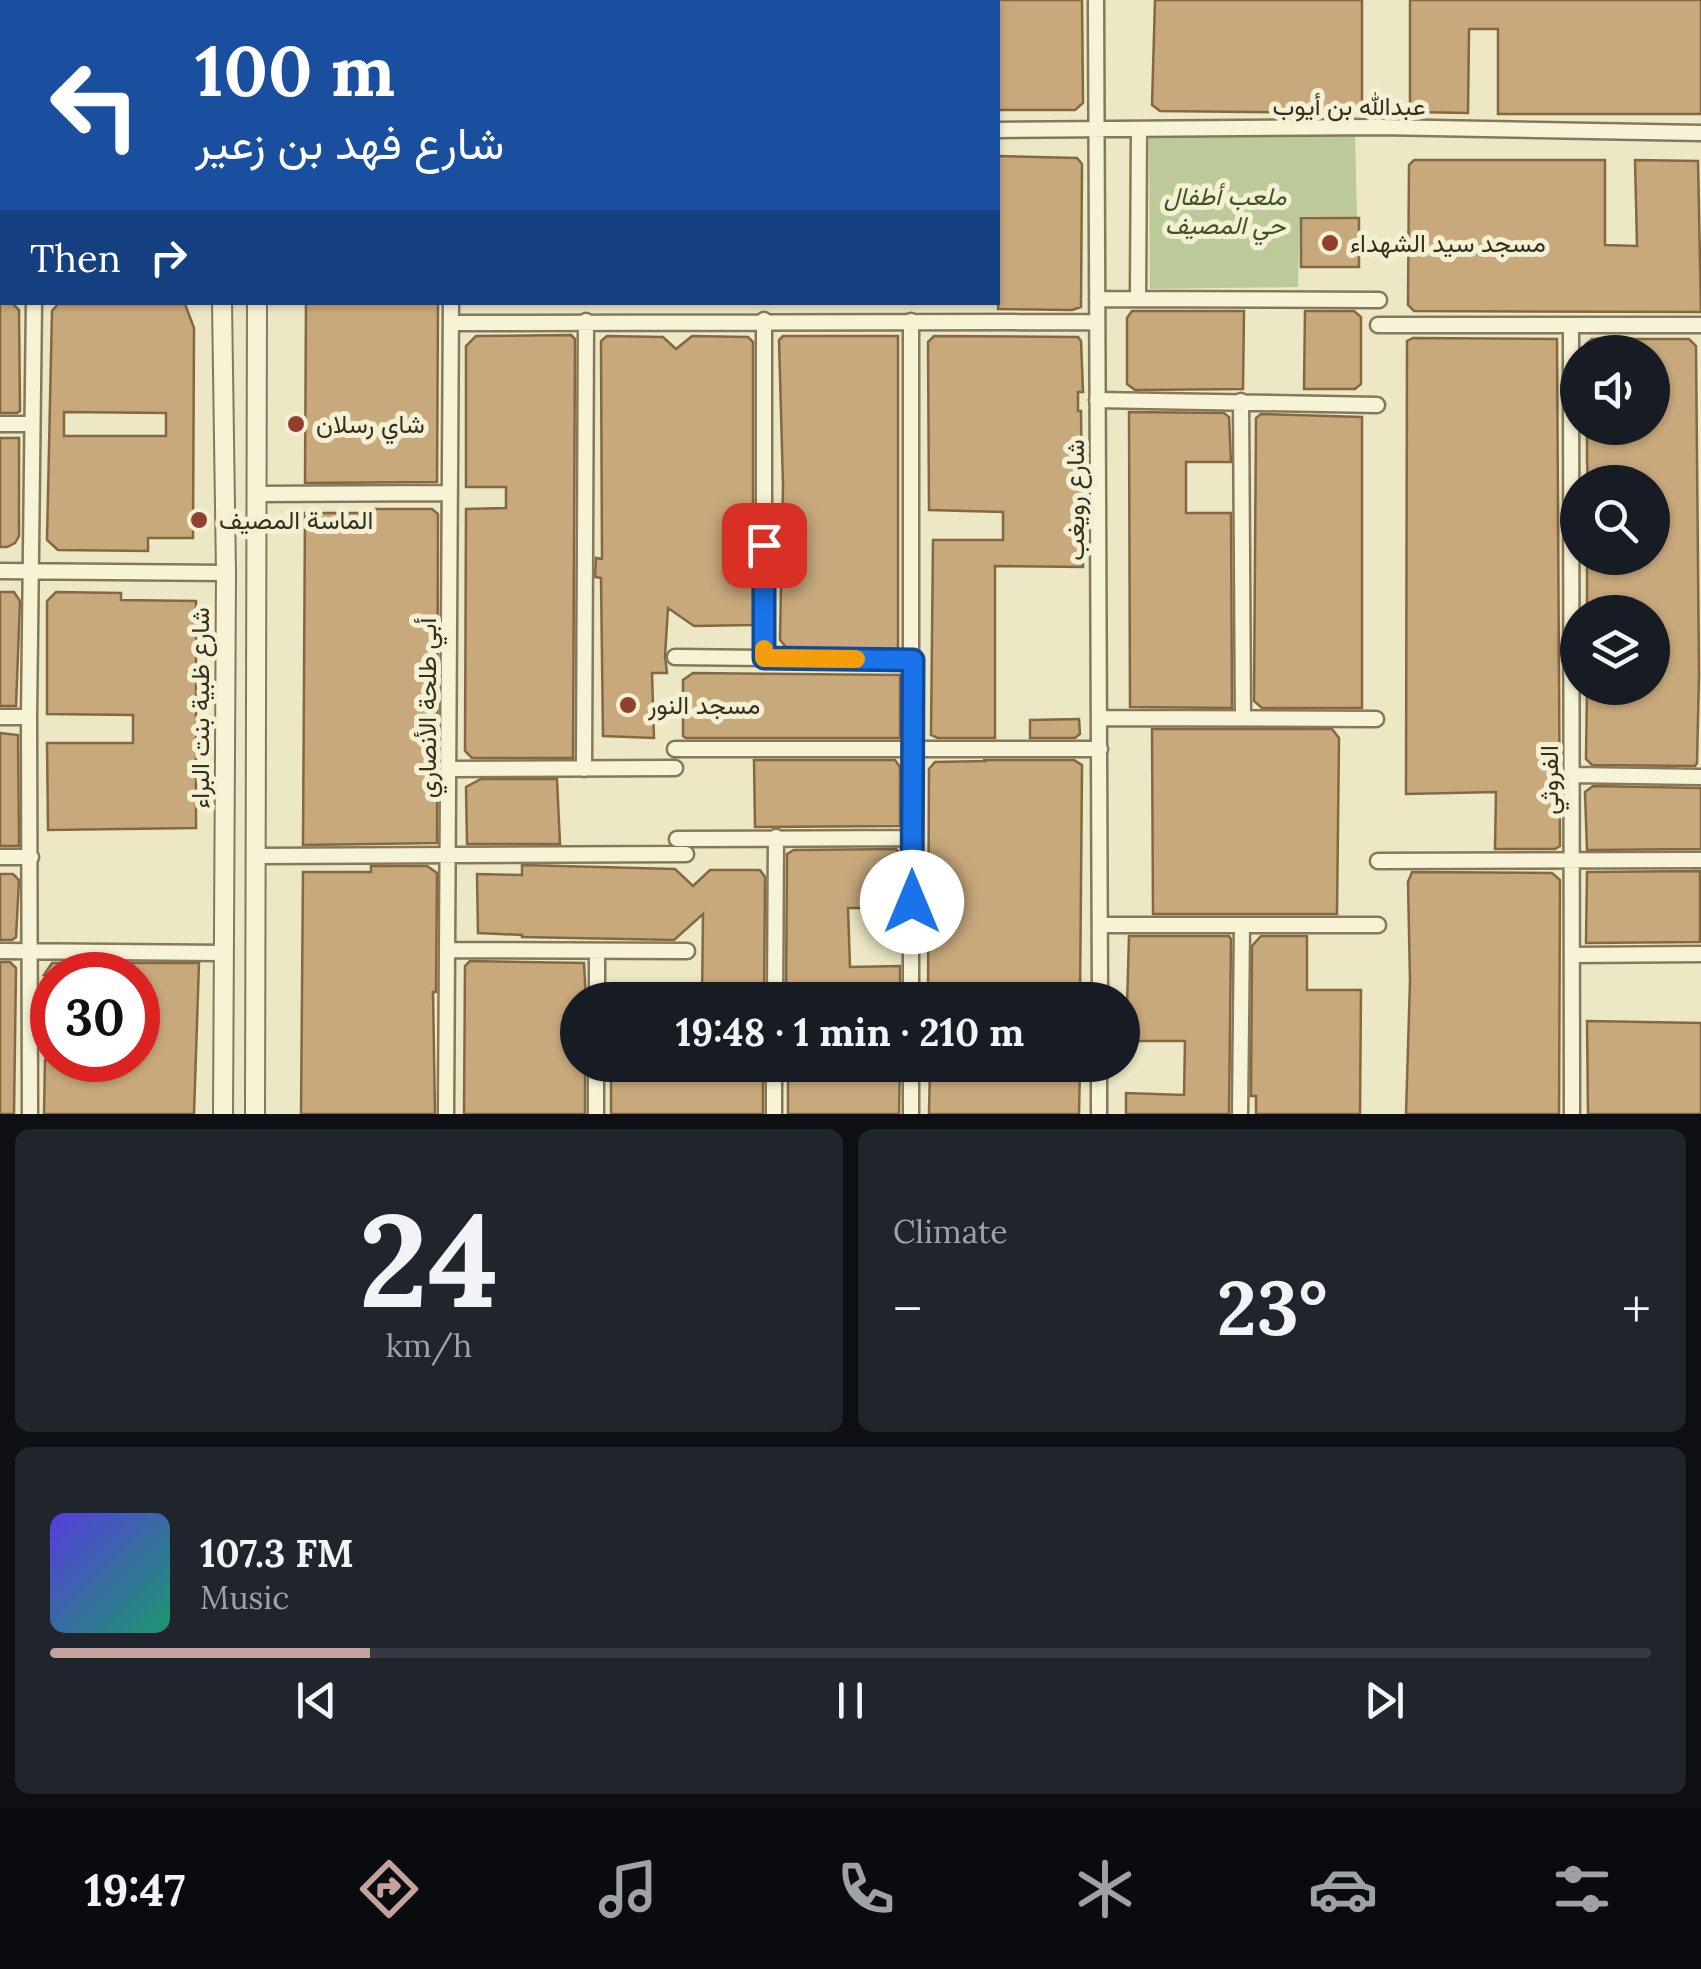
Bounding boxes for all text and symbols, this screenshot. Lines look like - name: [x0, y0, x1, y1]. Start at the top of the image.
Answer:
- text: 100 m: [195, 26, 395, 115]
- icon: left: [30, 40, 160, 170]
- street label: عبدالله بن أيوب: [1273, 90, 1425, 122]
- text: شارع فهد بن زعير: [195, 114, 504, 171]
- park label: ملعب أطفال حي المصيف: [1164, 180, 1287, 246]
- place label: مسجد سيد الشهداء: [1350, 227, 1546, 259]
- icon: right: [141, 230, 196, 285]
- marker: مسجد سيد الشهداء: [1319, 232, 1341, 254]
- text: Then: [30, 234, 121, 282]
- map controls: [1560, 335, 1670, 705]
- button: sound: [1560, 335, 1670, 445]
- place label: شاي رسلان: [316, 408, 425, 445]
- marker: شاي رسلان: [285, 413, 307, 435]
- street label: شارع رويغب: [1059, 439, 1092, 561]
- button: search: [1560, 465, 1670, 575]
- pin: [722, 503, 807, 588]
- place label: الماسة المصيف: [219, 504, 373, 536]
- marker: الماسة المصيف: [188, 509, 210, 531]
- icon: arrive: [737, 518, 792, 573]
- button: layers: [1560, 595, 1670, 705]
- street label: شارع ظبية بنت البراء: [184, 607, 217, 809]
- street label: أبي طلحة الأنصاري: [411, 618, 448, 798]
- place label: مسجد النور: [647, 689, 760, 721]
- marker: مسجد النور: [617, 694, 639, 716]
- street label: الفروثي: [1533, 745, 1570, 815]
- position arrow: [860, 850, 964, 954]
- speed limit sign: 30: [30, 952, 160, 1082]
- text: 19:48 · 1 min · 210 m: [676, 1008, 1024, 1056]
- text: 24: [359, 1176, 499, 1343]
- text: Climate: [893, 1211, 1008, 1252]
- text: 23°: [1217, 1260, 1327, 1356]
- text: −: [893, 1274, 922, 1344]
- text: +: [1622, 1274, 1651, 1344]
- text: km/h: [386, 1325, 472, 1366]
- text: 107.3 FM: [200, 1529, 354, 1577]
- text: Music: [200, 1577, 289, 1618]
- icon: previous: [289, 1673, 344, 1728]
- icon: pause: [823, 1673, 878, 1728]
- icon: next: [1357, 1673, 1412, 1728]
- icon: directions: [354, 1854, 424, 1924]
- icon: music: [593, 1854, 663, 1924]
- icon: phone: [831, 1854, 901, 1924]
- icon: climate: [1070, 1854, 1140, 1924]
- icon: car: [1308, 1854, 1378, 1924]
- icon: filters: [1547, 1854, 1617, 1924]
- text: 19:47: [84, 1861, 185, 1918]

